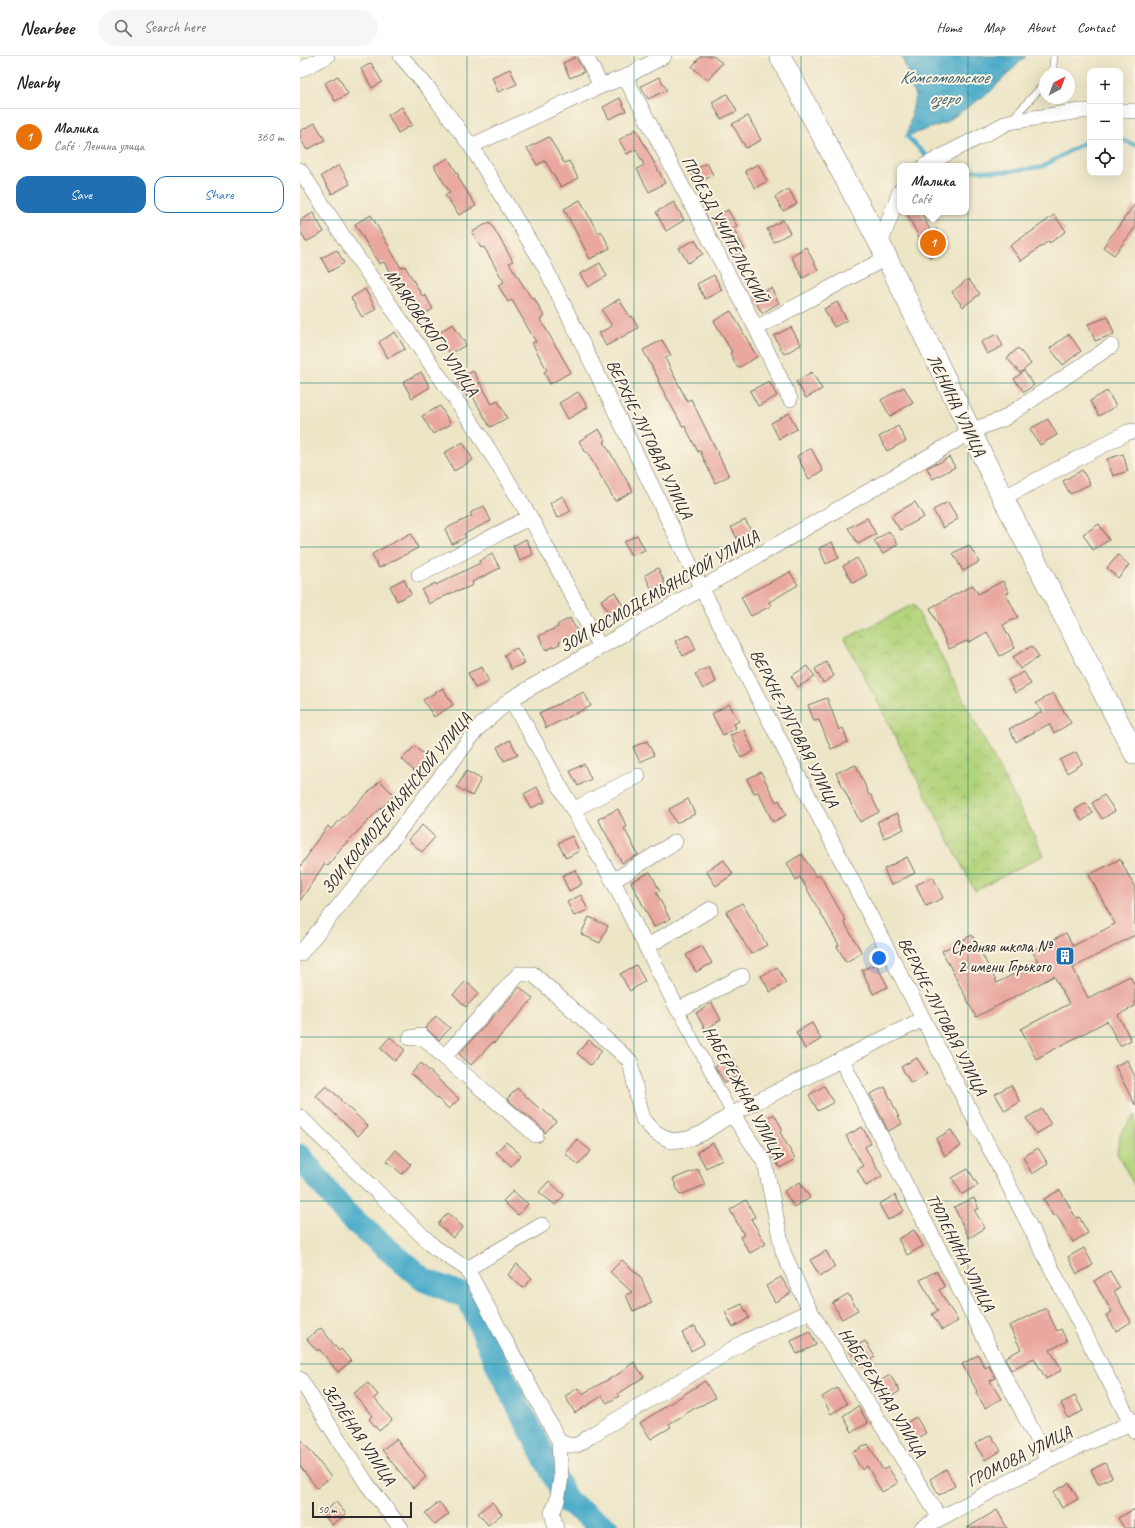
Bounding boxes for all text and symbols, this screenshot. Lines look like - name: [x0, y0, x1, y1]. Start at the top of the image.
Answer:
- search box: [98, 10, 378, 46]
- text: Nearbee: [20, 16, 74, 40]
- icon: search: [112, 17, 134, 39]
- text: Search here: [144, 18, 205, 37]
- text: Home: [936, 19, 962, 36]
- text: Map: [984, 19, 1005, 36]
- text: About: [1027, 19, 1055, 36]
- text: Contact: [1077, 19, 1115, 36]
- water label: Комсомольское озеро: [900, 66, 991, 110]
- north arrow: [1039, 68, 1075, 104]
- map controls: [1087, 68, 1123, 176]
- button: +: [1087, 68, 1123, 104]
- text: Nearby: [16, 72, 59, 93]
- button: −: [1087, 104, 1123, 140]
- text: Малика: [54, 119, 98, 138]
- text: 1: [26, 129, 32, 145]
- text: 360 m: [256, 129, 284, 145]
- text: Café · Ленина улица: [54, 138, 144, 154]
- button: locate: [1087, 140, 1123, 176]
- street label: ПРОЕЗД УЧИТЕЛЬСКИЙ: [677, 152, 774, 309]
- popup: [897, 163, 969, 215]
- text: Малика: [911, 172, 955, 191]
- button: Save: [16, 176, 146, 213]
- button: Share: [154, 176, 284, 213]
- text: Café: [911, 191, 931, 207]
- pin: 1: [920, 228, 946, 258]
- street label: МАЯКОВСКОГО УЛИЦА: [380, 265, 484, 400]
- street label: ЛЕНИНА УЛИЦА: [923, 351, 990, 460]
- street label: ВЕРХНЕ-ЛУГОВАЯ УЛИЦА: [602, 356, 698, 524]
- street label: ЗОИ КОСМОДЕМЬЯНСКОЙ УЛИЦА: [556, 525, 763, 657]
- street label: ВЕРХНЕ-ЛУГОВАЯ УЛИЦА: [746, 646, 844, 812]
- street label: ЗОИ КОСМОДЕМЬЯНСКОЙ УЛИЦА: [317, 708, 476, 898]
- street label: ВЕРХНЕ-ЛУГОВАЯ УЛИЦА: [894, 934, 992, 1100]
- place label: Средняя школа № 2 имени Горького: [951, 936, 1054, 977]
- building icon: Средняя школа № 2 имени Горького: [1054, 945, 1076, 967]
- your location: [869, 948, 889, 968]
- street label: НАБЕРЕЖНАЯ УЛИЦА: [698, 1022, 789, 1163]
- street label: ТЮЛЕНИНА УЛИЦА: [922, 1190, 1000, 1316]
- street label: НАБЕРЕЖНАЯ УЛИЦА: [834, 1324, 931, 1461]
- street label: ЗЕЛЁНАЯ УЛИЦА: [317, 1380, 400, 1489]
- street label: ГРОМОВА УЛИЦА: [963, 1421, 1075, 1492]
- scale bar: [312, 1500, 412, 1519]
- text: 50 m: [318, 1502, 337, 1516]

